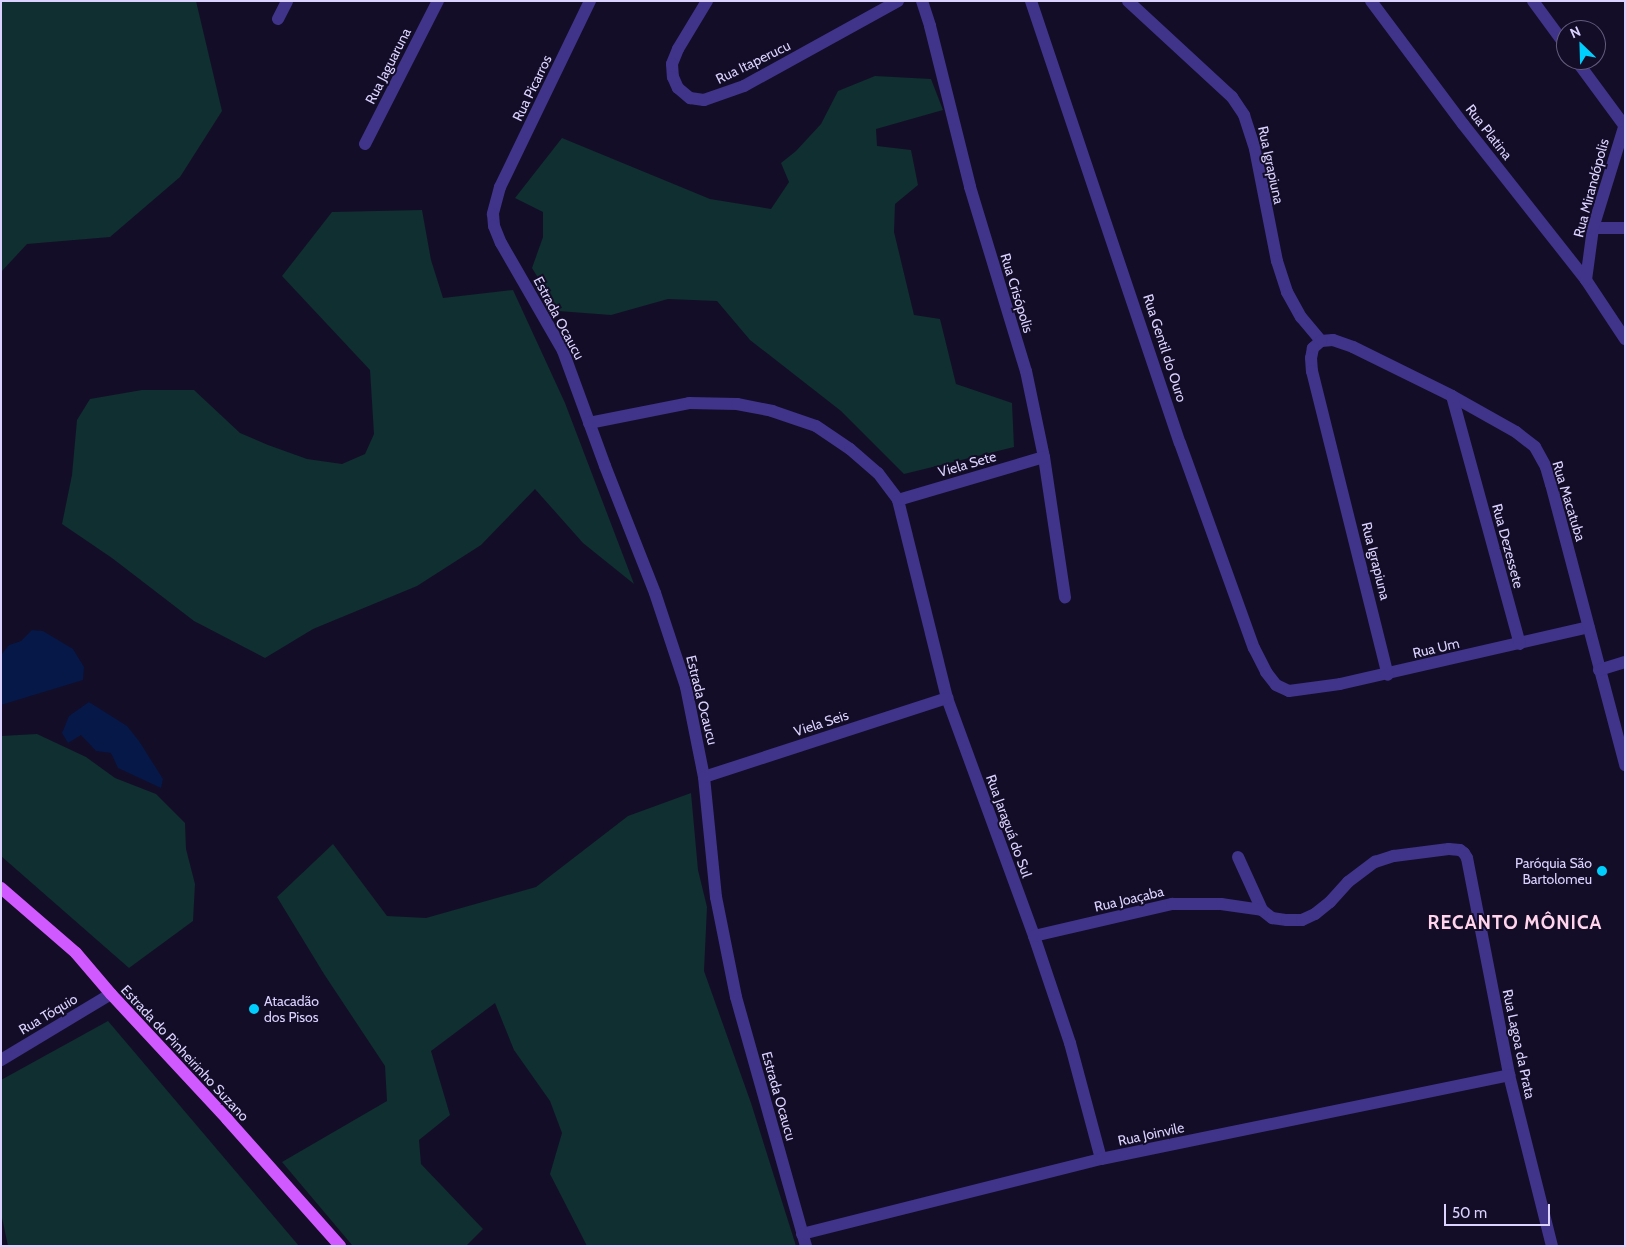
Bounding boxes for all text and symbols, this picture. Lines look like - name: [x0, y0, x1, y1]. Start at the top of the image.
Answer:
- north arrow: [1556, 20, 1606, 70]
- text: N: [1567, 22, 1583, 42]
- street label: Rua Jaguaruna: [362, 25, 414, 107]
- street label: Rua Itaperucu: [713, 37, 793, 87]
- street label: Rua Picarros: [509, 52, 555, 124]
- street label: Rua Platina: [1462, 101, 1516, 163]
- street label: Rua Igrapiuna: [1255, 124, 1287, 206]
- street label: Rua Mirandópolis: [1570, 137, 1612, 239]
- street label: Rua Crisópolis: [997, 251, 1037, 335]
- street label: Estrada Ocaucu: [530, 274, 588, 362]
- street label: Rua Gentil do Ouro: [1140, 292, 1190, 404]
- street label: Viela Sete: [936, 448, 998, 480]
- street label: Rua Macatuba: [1549, 459, 1589, 543]
- street label: Rua Dezessete: [1489, 502, 1527, 590]
- street label: Rua Igrapiuna: [1358, 520, 1394, 602]
- street label: Rua Um: [1411, 634, 1461, 662]
- street label: Estrada Ocaucu: [683, 653, 721, 747]
- street label: Viela Seis: [792, 706, 850, 740]
- street label: Rua Jaraguá do Sul: [983, 772, 1035, 880]
- place label: Paróquia São Bartolomeu: [1515, 855, 1592, 888]
- marker: Paróquia São Bartolomeu: [1596, 865, 1608, 877]
- street label: Rua Joaçaba: [1093, 883, 1165, 915]
- district label: RECANTO MÔNICA: [1426, 912, 1604, 934]
- street label: Estrada do Pinheirinho Suzano: [118, 981, 252, 1125]
- street label: Rua Lagoa da Prata: [1499, 988, 1539, 1100]
- street label: Rua Tóquio: [16, 990, 80, 1038]
- place label: Atacadão dos Pisos: [264, 993, 319, 1026]
- marker: Atacadão dos Pisos: [248, 1003, 260, 1015]
- street label: Estrada Ocaucu: [758, 1050, 800, 1142]
- street label: Rua Joinvile: [1116, 1119, 1186, 1149]
- scale bar: [1446, 1194, 1552, 1226]
- text: 50 m: [1452, 1204, 1487, 1222]

